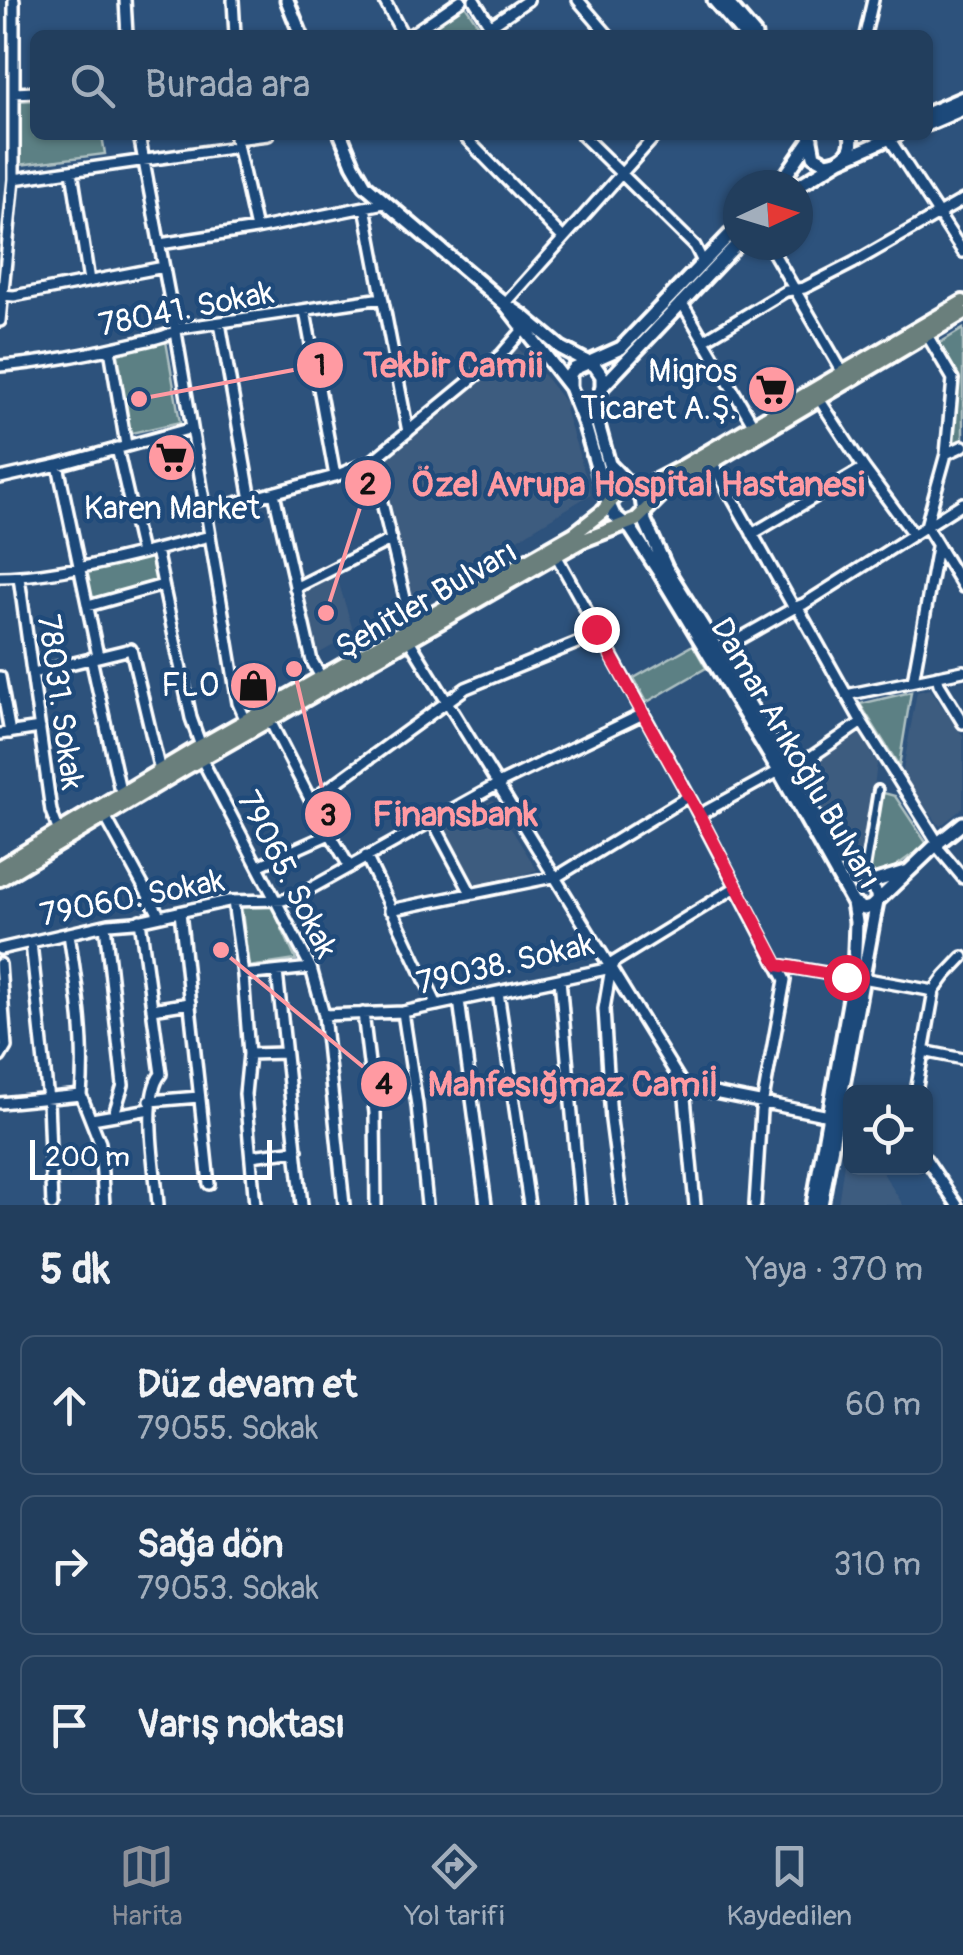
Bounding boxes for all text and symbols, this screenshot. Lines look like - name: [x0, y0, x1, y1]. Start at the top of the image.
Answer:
- search box: [30, 30, 933, 140]
- icon: search: [65, 58, 120, 113]
- text: Burada ara: [145, 61, 310, 109]
- north arrow: [723, 170, 813, 260]
- street label: 78041. Sokak: [95, 272, 277, 346]
- callout: Tekbir Camii: [295, 332, 560, 397]
- text: Tekbir Camii: [363, 344, 543, 388]
- text: 1: [314, 347, 326, 384]
- place label: Migros Ticaret A.Ş.: [581, 352, 737, 429]
- supermarket icon: Migros Ticaret A.Ş.: [746, 363, 798, 415]
- supermarket icon: Karen Market: [146, 432, 198, 484]
- callout: Özel Avrupa Hospital Hastanesi: [343, 451, 883, 516]
- text: Özel Avrupa Hospital Hastanesi: [411, 463, 865, 507]
- text: 2: [360, 466, 376, 503]
- place label: Karen Market: [84, 489, 260, 529]
- street label: Şehitler Bulvarı: [329, 532, 524, 668]
- route end: [574, 607, 620, 653]
- street label: Damar Arıkoğlu Bulvarı: [701, 611, 889, 896]
- street label: 78031. Sokak: [28, 612, 92, 792]
- shop icon: FLO: [228, 659, 280, 711]
- place label: FLO: [161, 666, 219, 706]
- callout: Finansbank: [303, 782, 556, 847]
- street label: 79065. Sokak: [228, 784, 346, 965]
- text: Finansbank: [372, 793, 538, 837]
- text: 3: [320, 797, 336, 834]
- street label: 79060. Sokak: [37, 860, 228, 935]
- street label: 79038. Sokak: [413, 924, 598, 1004]
- route start: [824, 955, 870, 1001]
- callout: Mahfesığmaz Camiİ: [359, 1051, 737, 1116]
- text: Mahfesığmaz Camiİ: [428, 1063, 718, 1107]
- text: 4: [375, 1066, 393, 1103]
- map controls: [843, 1085, 933, 1175]
- button: locate: [843, 1085, 933, 1175]
- scale bar: [30, 1135, 272, 1180]
- text: 200 m: [45, 1140, 130, 1175]
- text: 5 dk: [40, 1244, 110, 1296]
- text: Yaya · 370 m: [746, 1250, 923, 1290]
- text: Düz devam et: [137, 1361, 357, 1409]
- icon: ahead: [42, 1378, 97, 1433]
- text: 60 m: [845, 1385, 921, 1425]
- text: 79055. Sokak: [137, 1409, 318, 1449]
- text: Sağa dön: [137, 1521, 284, 1569]
- icon: right: [42, 1538, 97, 1593]
- text: 310 m: [833, 1545, 921, 1585]
- text: 79053. Sokak: [137, 1569, 319, 1609]
- icon: arrive: [42, 1698, 97, 1753]
- text: Varış noktası: [137, 1701, 345, 1749]
- tab: Harita: [111, 1839, 182, 1934]
- tab: Yol tarifi: [404, 1839, 504, 1934]
- tab: Kaydedilen: [726, 1839, 852, 1934]

